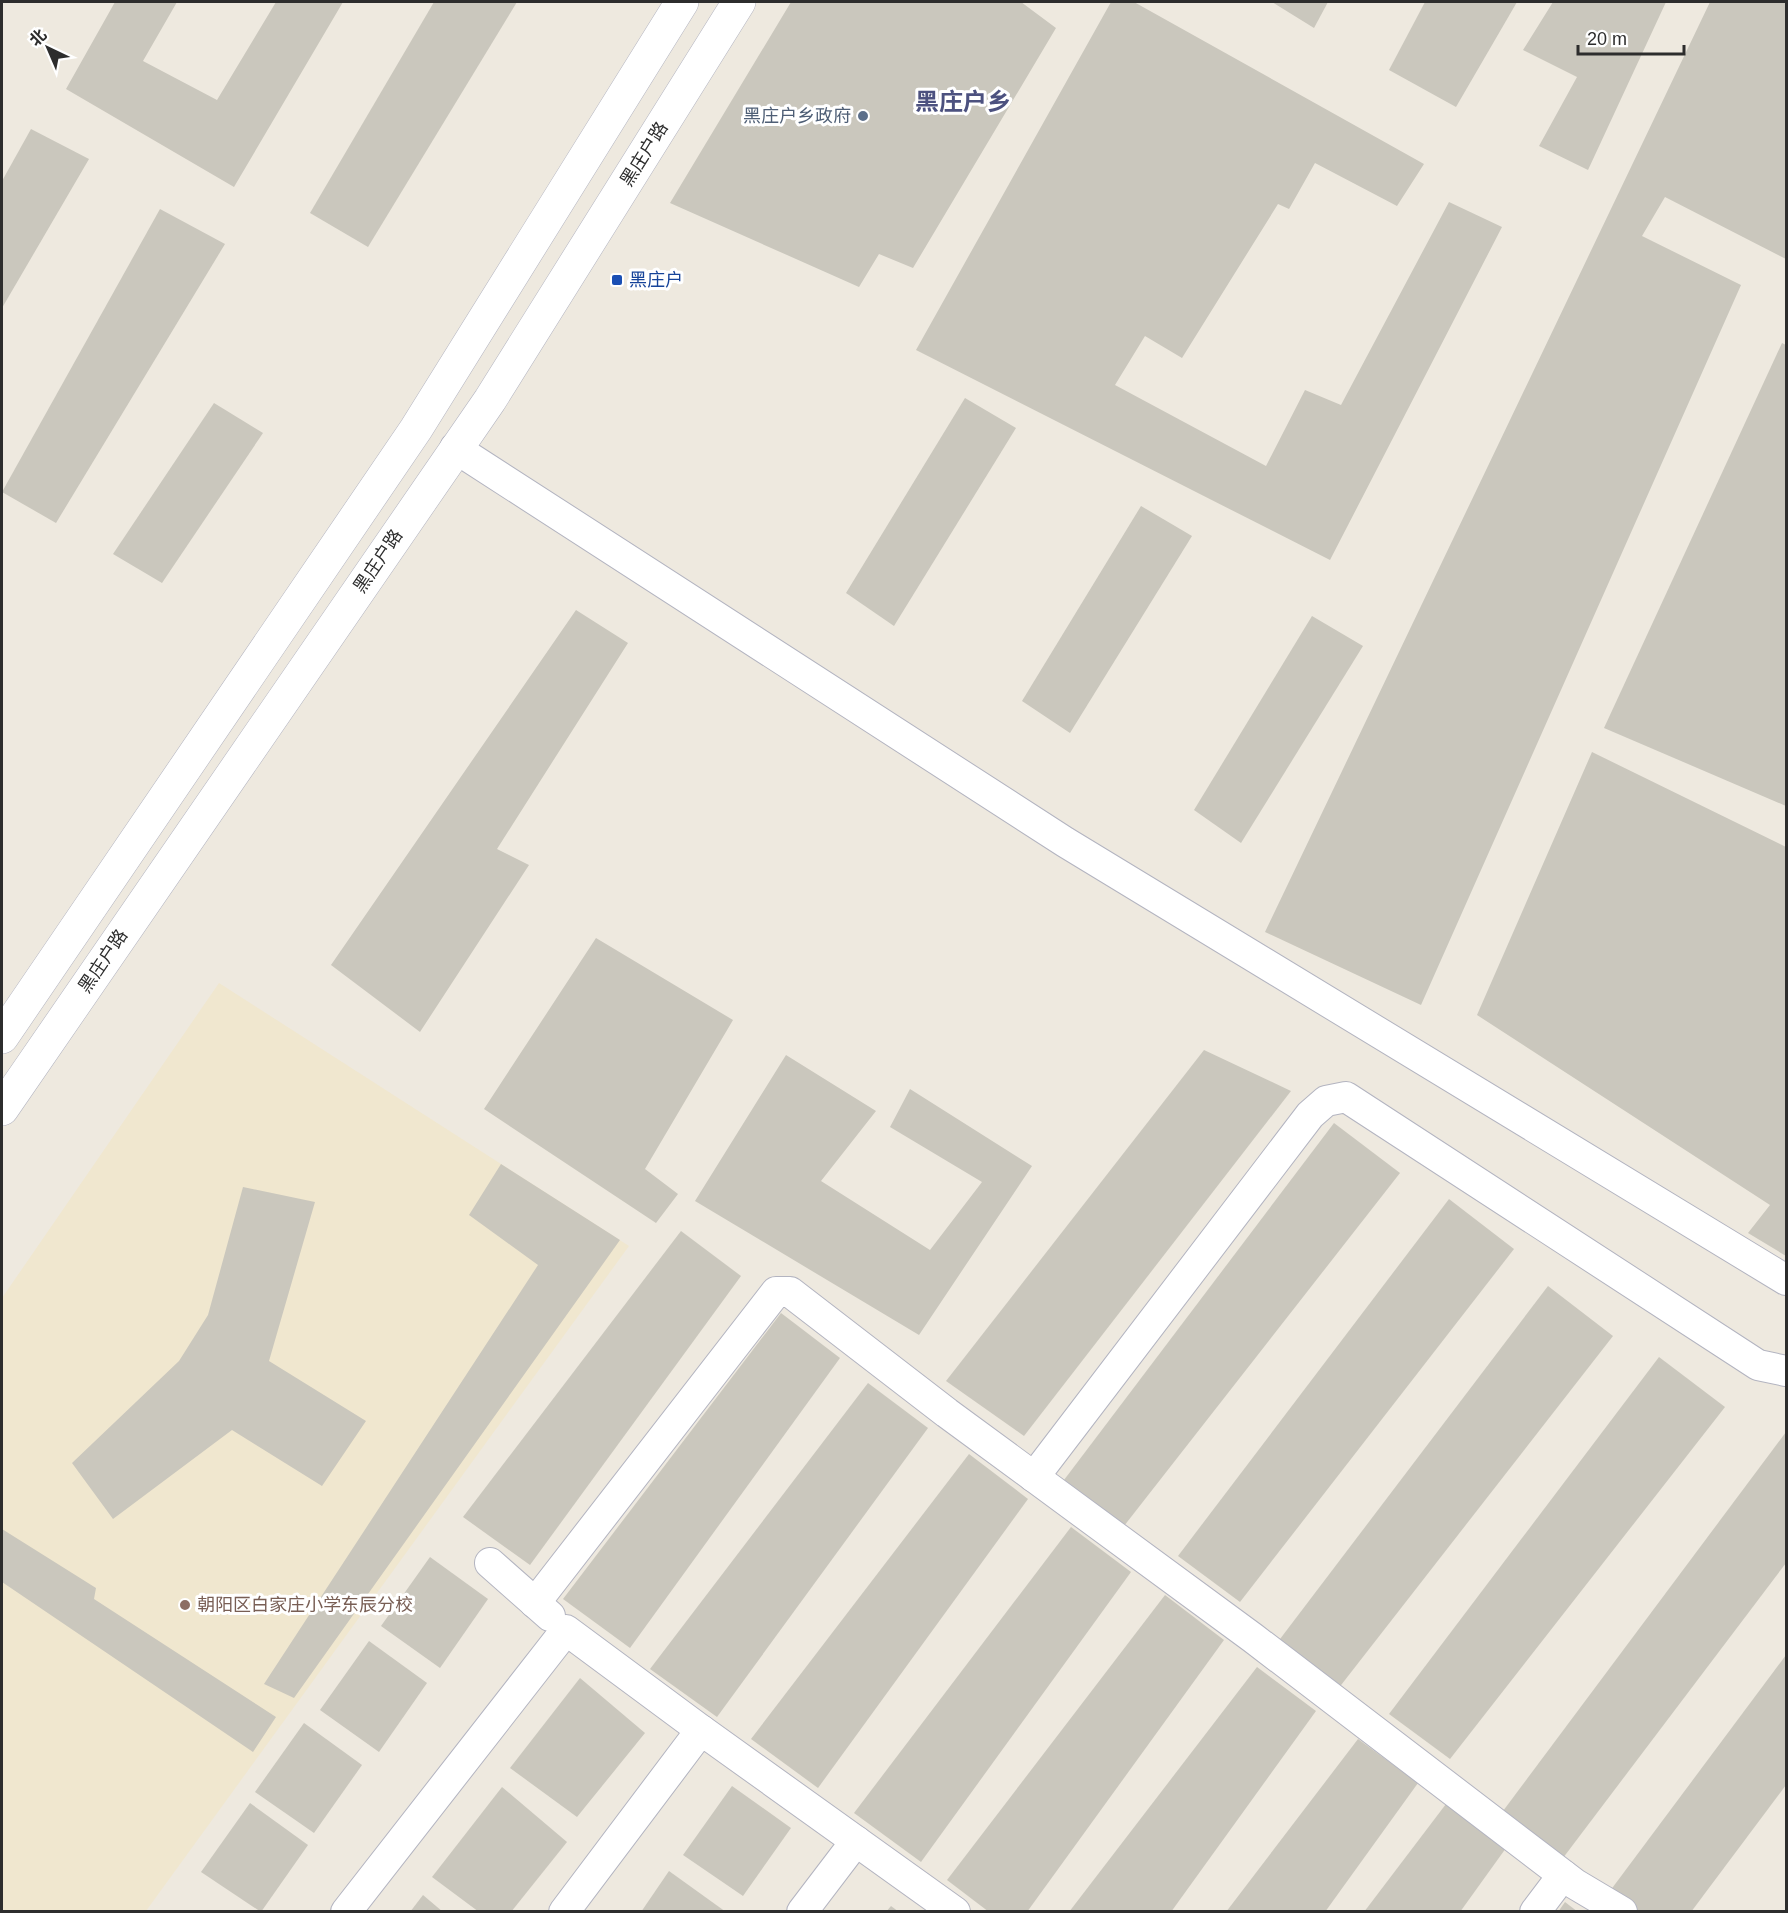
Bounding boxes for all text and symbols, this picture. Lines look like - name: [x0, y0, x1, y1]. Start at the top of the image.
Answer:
- north arrow: [18, 18, 78, 78]
- scale bar: [1578, 18, 1684, 56]
- text: 北: [26, 26, 50, 49]
- text: 20 m: [1587, 29, 1627, 49]
- district label: 黑庄户乡: [915, 88, 1011, 115]
- place label: 黑庄户乡政府: [743, 106, 851, 126]
- marker: 黑庄户乡政府: [856, 109, 870, 123]
- street label: 黑庄户路: [616, 118, 672, 190]
- place label: 黑庄户: [629, 270, 683, 290]
- marker: 黑庄户: [610, 273, 624, 287]
- street label: 黑庄户路: [350, 526, 406, 596]
- street label: 黑庄户路: [75, 926, 131, 996]
- place label: 朝阳区白家庄小学东辰分校: [197, 1595, 413, 1615]
- marker: 朝阳区白家庄小学东辰分校: [178, 1598, 192, 1612]

